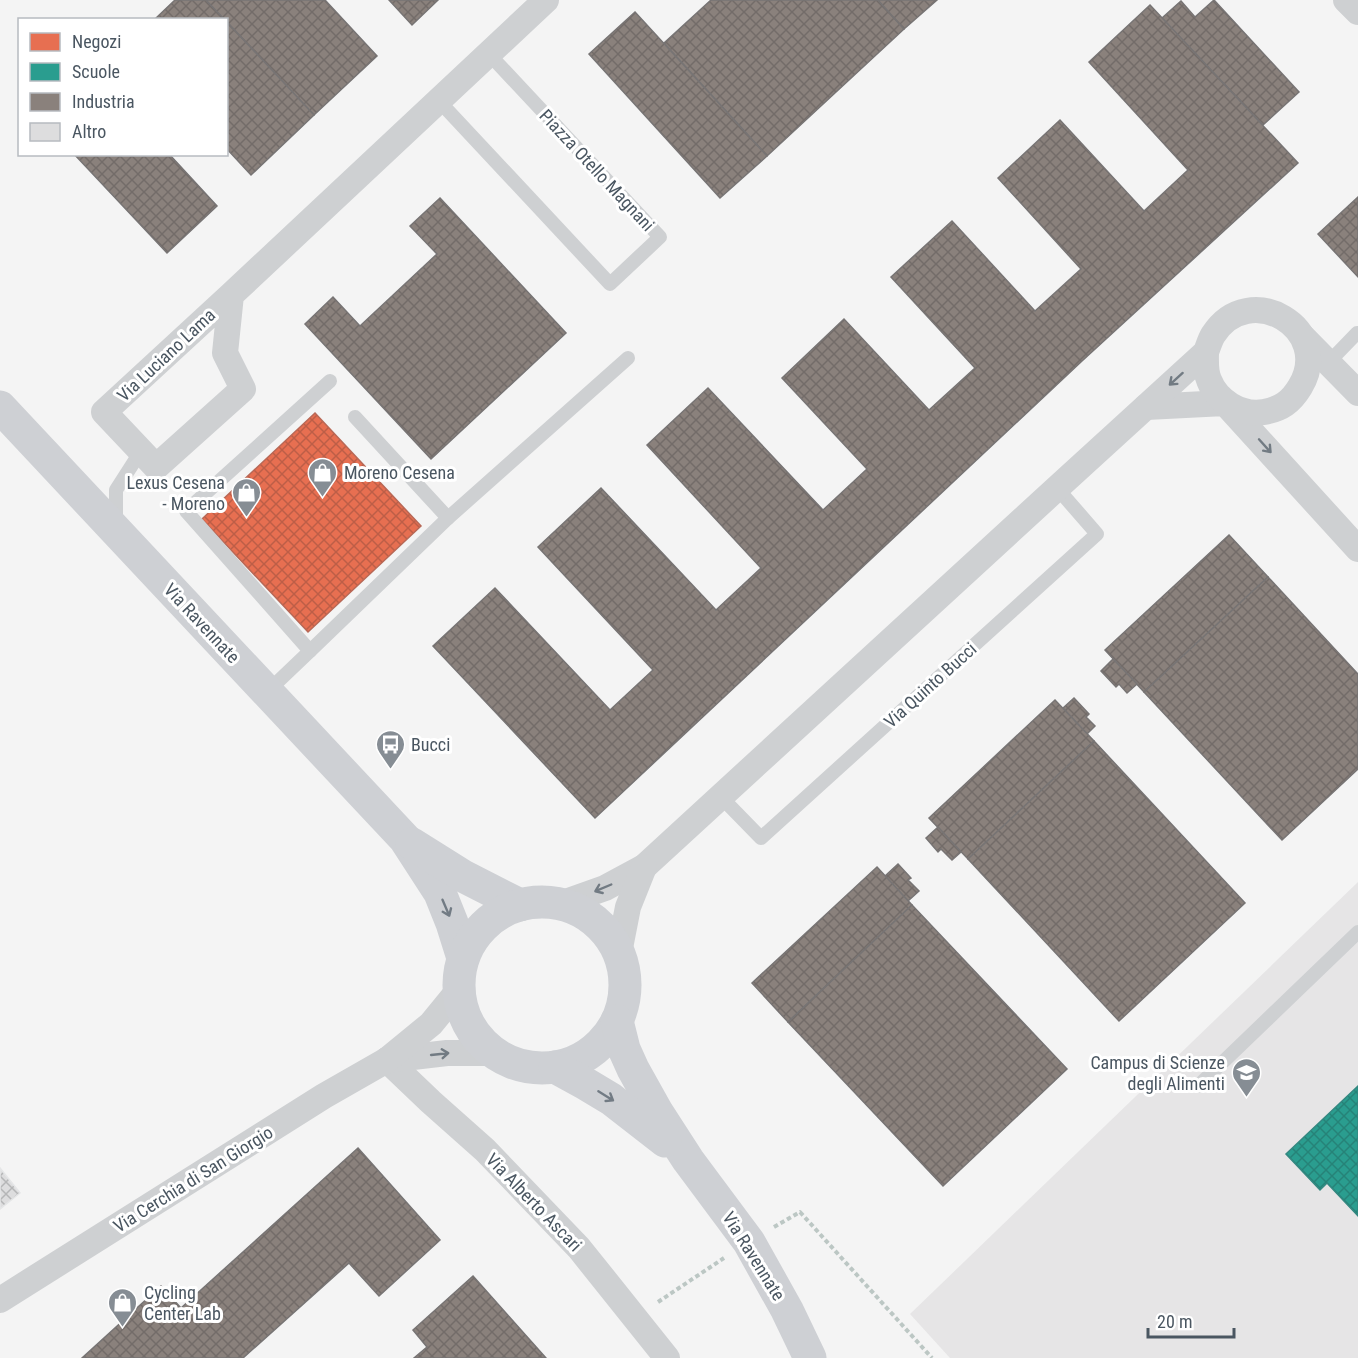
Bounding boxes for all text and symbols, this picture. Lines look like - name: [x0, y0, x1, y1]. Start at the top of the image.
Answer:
- legend: [18, 18, 228, 156]
- text: Negozi: [72, 31, 121, 52]
- text: Scuole: [72, 61, 120, 82]
- text: Industria: [72, 91, 135, 112]
- street label: Piazza Otello Magnani: [535, 105, 659, 235]
- text: Altro: [72, 121, 106, 142]
- street label: Via Luciano Lama: [113, 304, 219, 406]
- one-way arrow: [1169, 372, 1184, 386]
- one-way arrow: [1258, 438, 1272, 453]
- shop icon: Moreno Cesena: [307, 456, 339, 498]
- place label: Moreno Cesena: [344, 462, 455, 483]
- place label: Lexus Cesena - Moreno: [126, 472, 225, 514]
- shop icon: Lexus Cesena - Moreno: [230, 476, 262, 518]
- street label: Via Ravennate: [160, 579, 244, 667]
- street label: Via Quinto Bucci: [880, 638, 980, 732]
- bus stop icon: Bucci: [374, 728, 406, 770]
- place label: Bucci: [411, 734, 450, 755]
- one-way arrow: [595, 883, 613, 894]
- one-way arrow: [441, 898, 452, 916]
- one-way arrow: [429, 1048, 449, 1059]
- place label: Campus di Scienze degli Alimenti: [1090, 1052, 1225, 1094]
- school or university icon: Campus di Scienze degli Alimenti: [1230, 1056, 1262, 1098]
- one-way arrow: [597, 1090, 614, 1102]
- street label: Via Cerchia di San Giorgio: [109, 1121, 277, 1237]
- street label: Via Alberto Ascari: [482, 1149, 586, 1255]
- street label: Via Ravennate: [718, 1208, 790, 1304]
- place label: Cycling Center Lab: [144, 1282, 221, 1324]
- shop icon: Cycling Center Lab: [107, 1286, 139, 1328]
- scale bar: [1148, 1301, 1234, 1339]
- text: 20 m: [1157, 1311, 1192, 1332]

